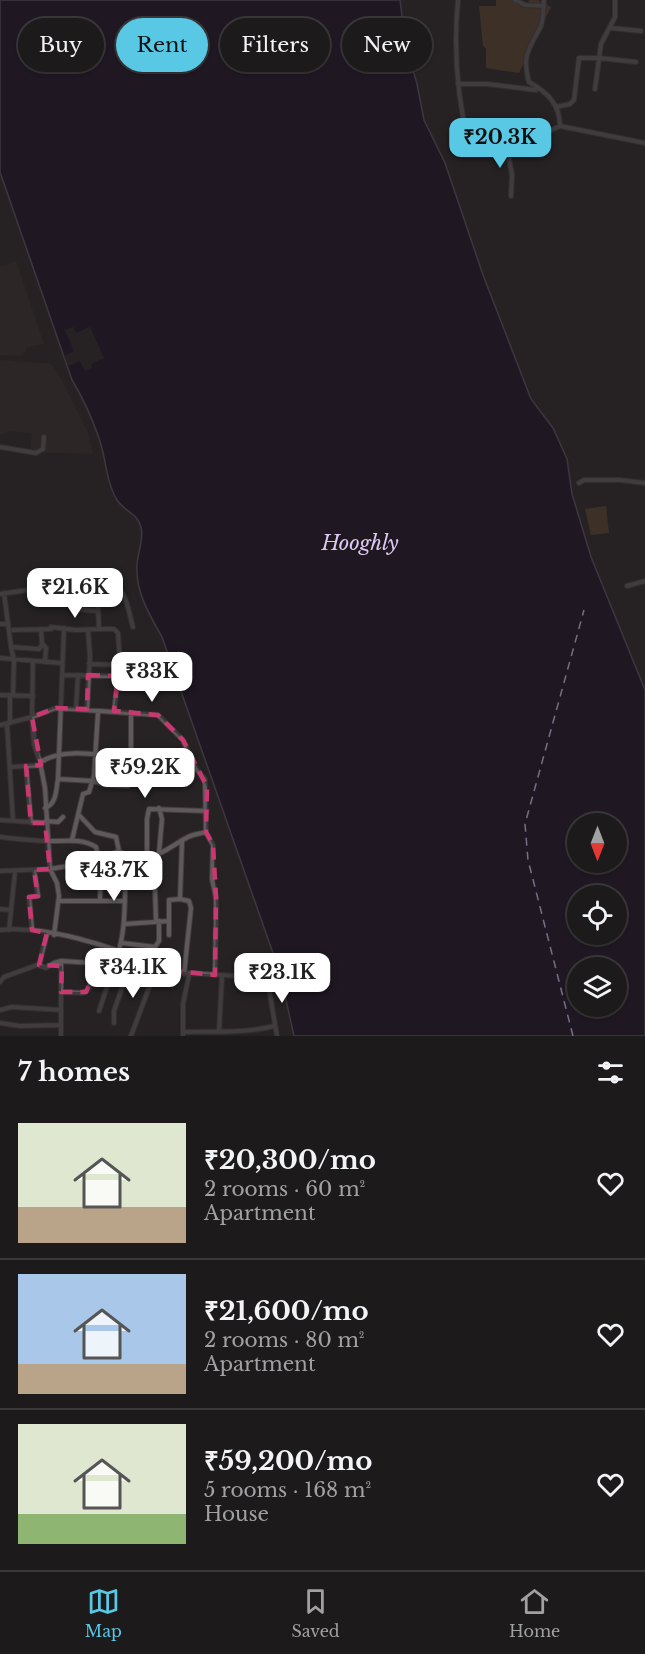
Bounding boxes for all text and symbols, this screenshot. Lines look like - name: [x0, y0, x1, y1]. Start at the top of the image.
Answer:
- chip: Buy: [18, 18, 104, 72]
- chip: Rent: [116, 18, 208, 72]
- chip: Filters: [220, 18, 330, 72]
- chip: New: [342, 18, 432, 72]
- pin: ₹20.3K: [451, 118, 549, 169]
- text: ₹20.3K: [463, 125, 537, 149]
- water label: Hooghly: [320, 531, 399, 555]
- pin: ₹21.6K: [26, 568, 124, 619]
- text: ₹21.6K: [41, 575, 109, 599]
- pin: ₹33K: [116, 652, 188, 703]
- text: ₹33K: [125, 659, 179, 683]
- pin: ₹59.2K: [96, 748, 194, 799]
- text: ₹59.2K: [110, 755, 180, 779]
- north arrow: [567, 813, 627, 873]
- map controls: [567, 813, 627, 1017]
- pin: ₹43.7K: [65, 851, 163, 902]
- text: ₹43.7K: [79, 858, 149, 882]
- button: locate: [567, 885, 627, 945]
- pin: ₹34.1K: [84, 948, 182, 999]
- pin: ₹23.1K: [233, 953, 331, 1004]
- text: ₹34.1K: [99, 955, 167, 979]
- button: layers: [567, 957, 627, 1017]
- text: ₹23.1K: [248, 960, 316, 984]
- text: 7 homes: [18, 1056, 130, 1088]
- icon: filters: [594, 1056, 627, 1089]
- text: ₹20,300/mo: [204, 1144, 376, 1176]
- icon: home: [66, 1147, 138, 1219]
- icon: heart: [594, 1167, 627, 1200]
- text: 2 rooms · 60 m²: [204, 1177, 365, 1201]
- text: Apartment: [204, 1201, 315, 1225]
- text: ₹21,600/mo: [204, 1295, 369, 1327]
- icon: home: [66, 1298, 138, 1370]
- icon: heart: [594, 1318, 627, 1351]
- text: 2 rooms · 80 m²: [204, 1328, 365, 1352]
- text: Apartment: [204, 1352, 315, 1376]
- text: ₹59,200/mo: [204, 1445, 373, 1477]
- icon: home: [66, 1448, 138, 1520]
- icon: heart: [594, 1468, 627, 1501]
- text: 5 rooms · 168 m²: [204, 1478, 371, 1502]
- text: House: [204, 1502, 269, 1526]
- tab: Map: [85, 1585, 122, 1641]
- tab: Saved: [291, 1585, 340, 1641]
- tab: Home: [509, 1585, 560, 1641]

